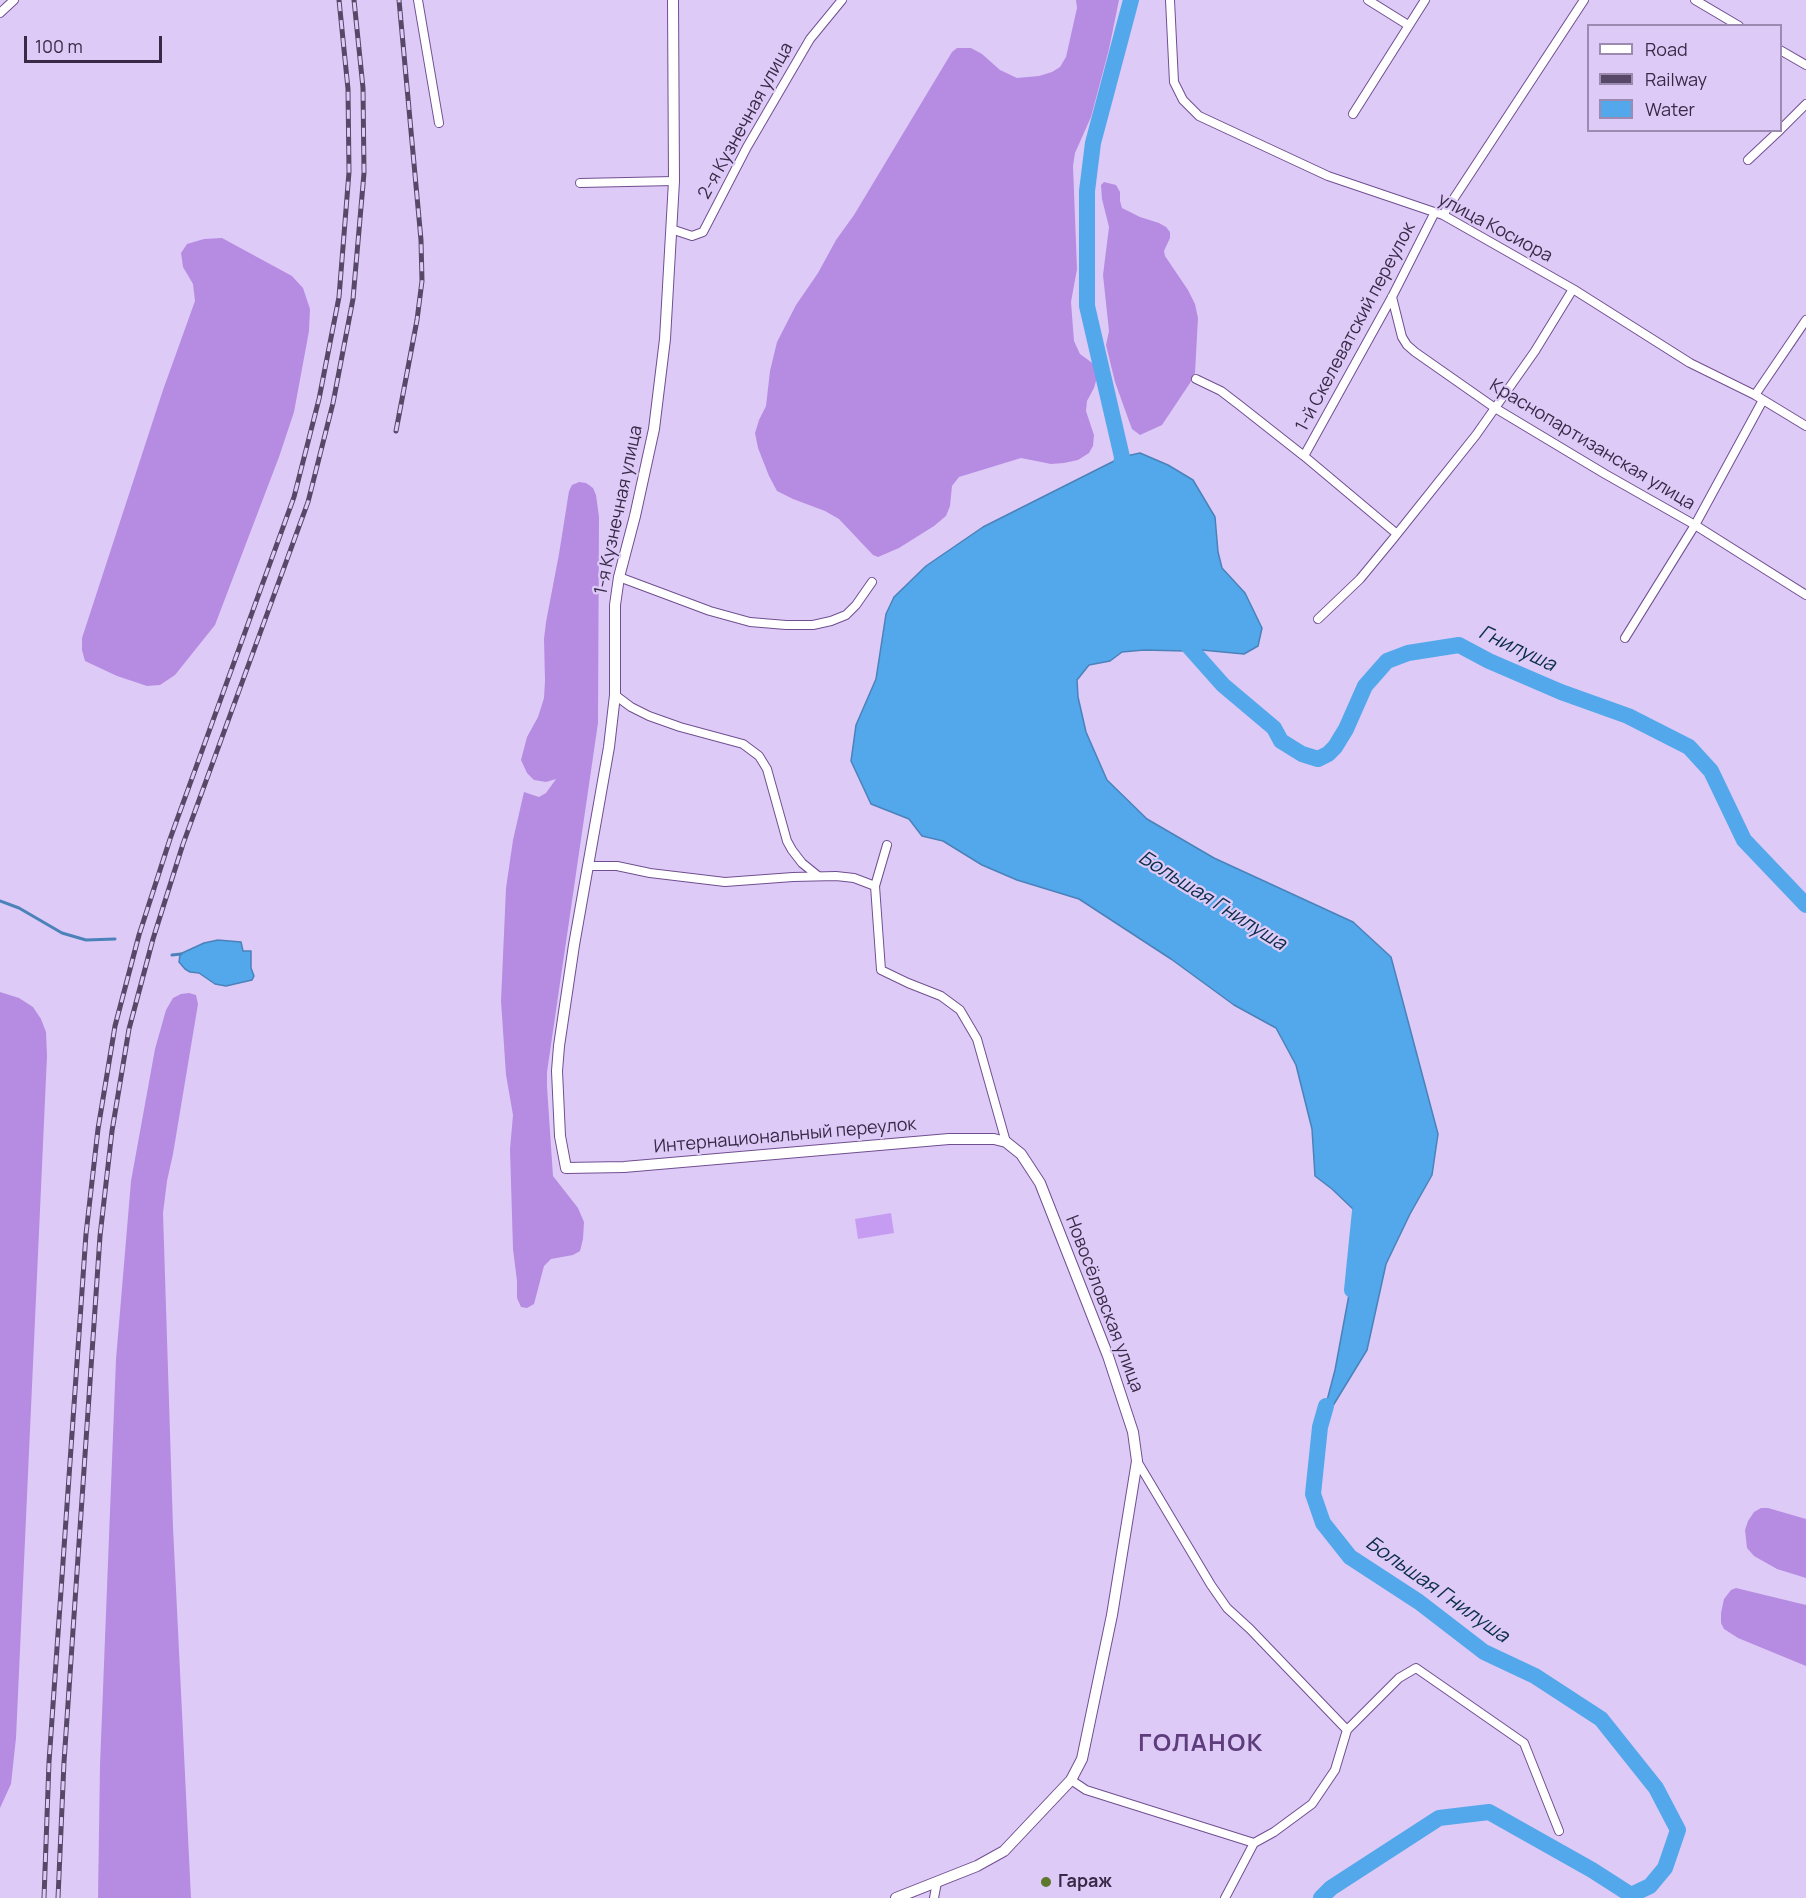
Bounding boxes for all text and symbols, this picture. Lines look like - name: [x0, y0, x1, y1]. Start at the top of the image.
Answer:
- scale bar: [27, 24, 165, 62]
- legend: [1587, 24, 1782, 132]
- text: 100 m: [35, 34, 83, 58]
- text: Road: [1645, 37, 1688, 61]
- street label: 2-я Кузнечная улица: [694, 39, 798, 203]
- text: Railway: [1645, 67, 1707, 91]
- text: Water: [1645, 97, 1695, 121]
- street label: улица Косиора: [1434, 189, 1556, 267]
- street label: 1-й Скелеватский переулок: [1292, 219, 1420, 435]
- street label: Краснопартизанская улица: [1485, 375, 1699, 515]
- street label: 1-я Кузнечная улица: [590, 423, 648, 597]
- water label: Гнилуша: [1475, 621, 1559, 677]
- water label: Большая Гнилуша: [1134, 846, 1290, 956]
- street label: Интернациональный переулок: [653, 1114, 917, 1158]
- street label: Новосёловская улица: [1060, 1213, 1148, 1395]
- water label: Большая Гнилуша: [1361, 1532, 1513, 1648]
- district label: ГОЛАНОК: [1138, 1730, 1264, 1758]
- place label: Гараж: [1058, 1871, 1112, 1893]
- marker: Гараж: [1039, 1875, 1053, 1889]

